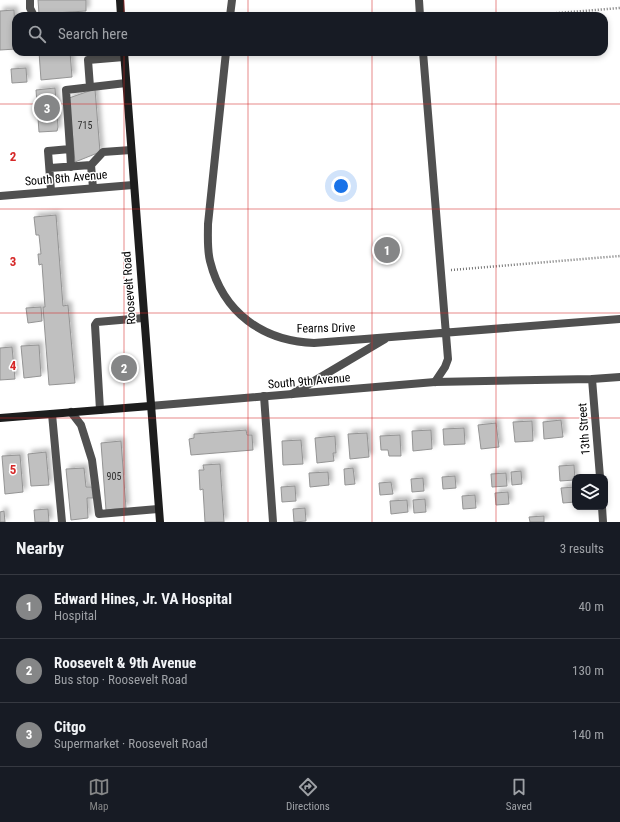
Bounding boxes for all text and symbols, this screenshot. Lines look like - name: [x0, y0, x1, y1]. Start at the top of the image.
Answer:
- search box: [12, 12, 608, 56]
- icon: search: [26, 23, 48, 45]
- text: Search here: [58, 25, 128, 43]
- pin: 3: [34, 93, 60, 123]
- house number: 715: [78, 120, 92, 131]
- text: 2: [10, 149, 17, 164]
- street label: South 8th Avenue: [24, 167, 108, 189]
- your location: [331, 176, 351, 196]
- pin: 1: [374, 235, 400, 265]
- street label: Roosevelt Road: [119, 251, 139, 325]
- text: 3: [10, 254, 16, 269]
- street label: Fearns Drive: [297, 320, 356, 336]
- pin: 2: [111, 353, 137, 383]
- text: 4: [10, 358, 17, 373]
- street label: South 9th Avenue: [267, 370, 351, 392]
- street label: 13th Street: [575, 402, 593, 455]
- text: 5: [10, 462, 17, 477]
- house number: 905: [107, 471, 121, 482]
- map controls: [572, 474, 608, 510]
- button: layers: [572, 474, 608, 510]
- text: Nearby: [16, 538, 64, 558]
- text: 3 results: [560, 541, 604, 556]
- text: Edward Hines, Jr. VA Hospital: [54, 590, 232, 608]
- text: 1: [26, 599, 32, 614]
- text: 40 m: [578, 599, 604, 614]
- text: Hospital: [54, 608, 97, 623]
- text: Roosevelt & 9th Avenue: [54, 654, 196, 672]
- text: 2: [26, 663, 32, 678]
- text: 130 m: [572, 663, 604, 678]
- text: Bus stop · Roosevelt Road: [54, 672, 187, 687]
- text: Citgo: [54, 718, 86, 736]
- text: 3: [26, 727, 32, 742]
- text: 140 m: [572, 727, 604, 742]
- text: Supermarket · Roosevelt Road: [54, 736, 208, 751]
- tab: Map: [88, 776, 110, 813]
- tab: Directions: [286, 776, 330, 813]
- tab: Saved: [506, 776, 532, 813]

